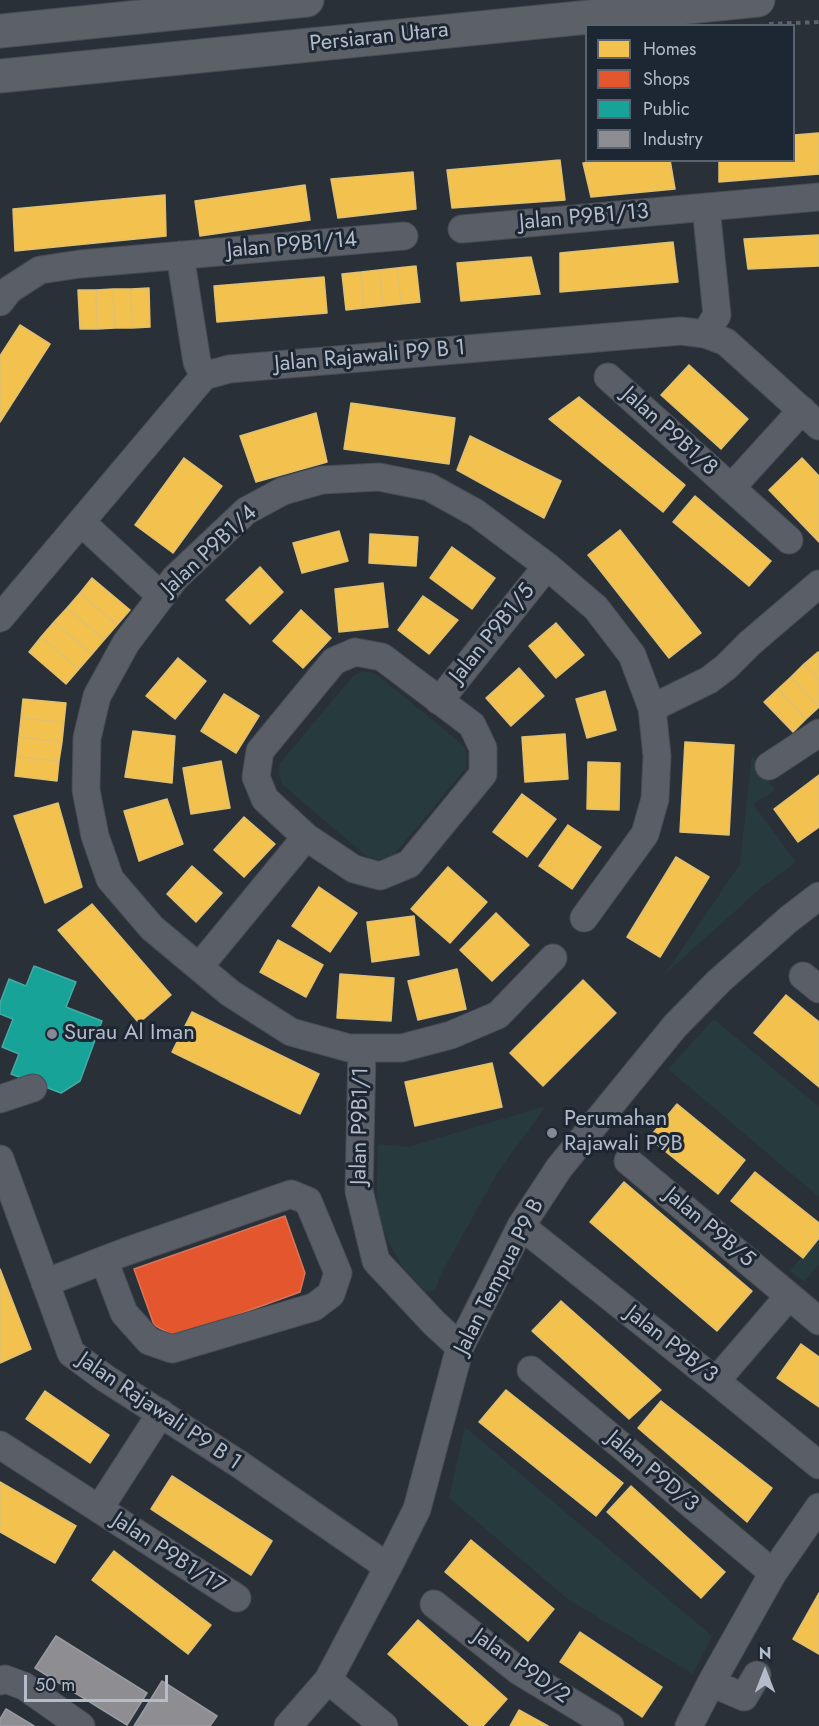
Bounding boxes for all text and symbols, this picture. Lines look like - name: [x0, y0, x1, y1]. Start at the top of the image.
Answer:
- street label: Persiaran Utara: [308, 18, 450, 58]
- legend: [585, 24, 795, 162]
- text: Homes: [643, 36, 696, 62]
- text: Shops: [643, 66, 690, 92]
- text: Public: [643, 96, 690, 122]
- text: Industry: [643, 126, 703, 152]
- street label: Jalan P9B1/13: [518, 199, 650, 237]
- street label: Jalan P9B1/14: [226, 227, 358, 265]
- street label: Jalan Rajawali P9 B 1: [273, 336, 467, 378]
- street label: Jalan P9B1/8: [616, 382, 722, 482]
- street label: Jalan P9B1/4: [157, 500, 263, 602]
- street label: Jalan P9B1/5: [445, 579, 541, 689]
- place label: Surau Al Iman: [64, 1021, 195, 1047]
- marker: Surau Al Iman: [45, 1027, 59, 1041]
- street label: Jalan P9B1/1: [347, 1067, 375, 1185]
- place label: Perumahan Rajawali P9B: [564, 1107, 683, 1158]
- marker: Perumahan Rajawali P9B: [545, 1126, 559, 1140]
- street label: Jalan P9B/5: [658, 1183, 760, 1273]
- street label: Jalan Tempua P9 B: [449, 1195, 551, 1359]
- street label: Jalan P9B/3: [620, 1301, 722, 1389]
- street label: Jalan Rajawali P9 B 1: [72, 1347, 246, 1477]
- street label: Jalan P9D/3: [601, 1426, 703, 1518]
- street label: Jalan P9B1/17: [107, 1508, 229, 1600]
- street label: Jalan P9D/2: [467, 1624, 575, 1710]
- north arrow: [735, 1642, 795, 1702]
- text: N: [759, 1642, 771, 1665]
- scale bar: [27, 1663, 171, 1701]
- text: 50 m: [35, 1672, 75, 1698]

